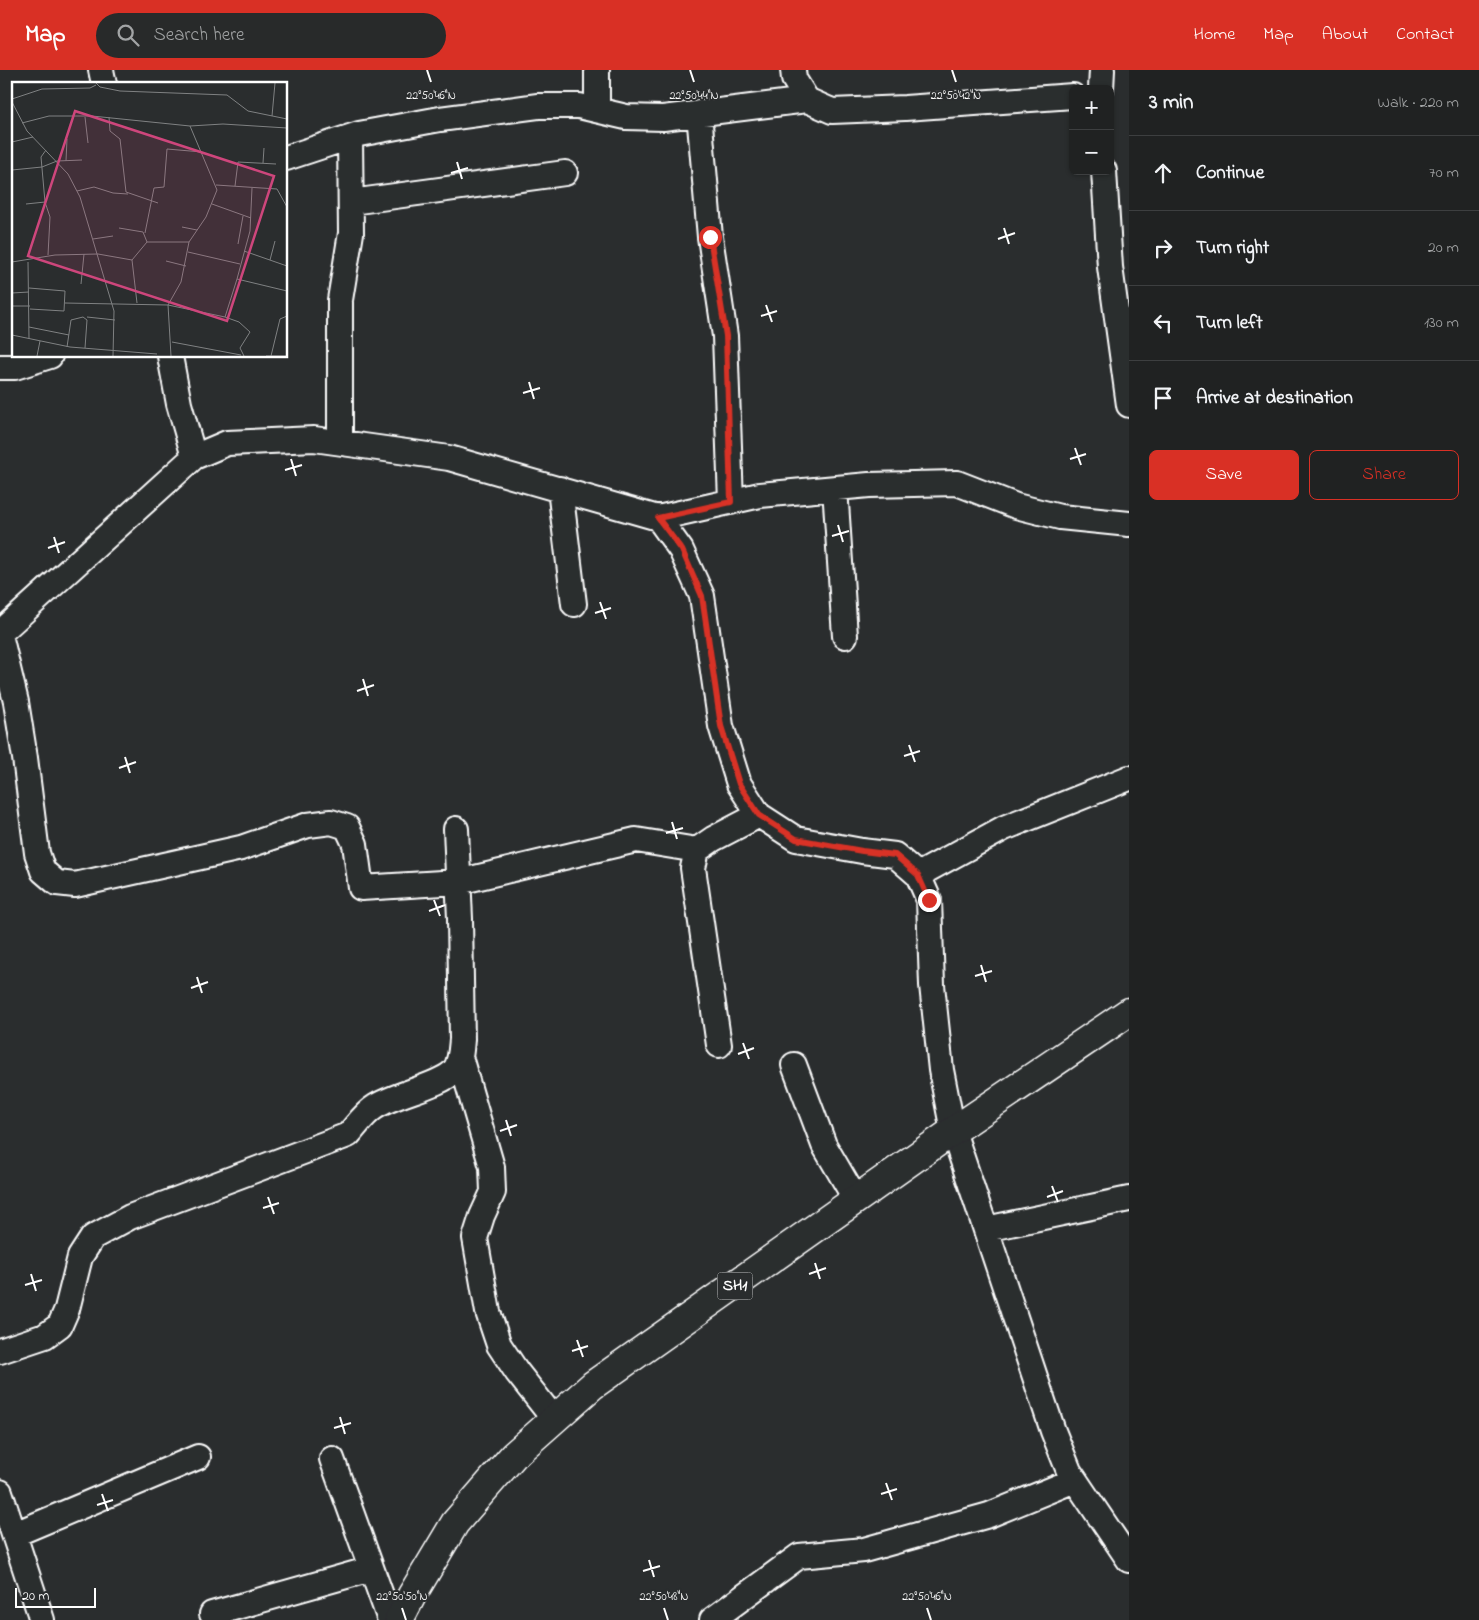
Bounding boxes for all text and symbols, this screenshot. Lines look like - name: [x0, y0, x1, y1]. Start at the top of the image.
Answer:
- search box: [96, 13, 446, 58]
- text: Map: [25, 18, 66, 53]
- icon: search: [114, 21, 142, 49]
- text: Search here: [154, 22, 245, 49]
- text: Home: [1194, 22, 1235, 48]
- text: Map: [1263, 22, 1294, 48]
- text: About: [1322, 22, 1368, 48]
- text: Contact: [1396, 22, 1454, 48]
- inset map: [12, 82, 288, 358]
- map controls: [1069, 85, 1114, 175]
- button: +: [1069, 85, 1114, 130]
- text: 22°50'46"N: [406, 87, 456, 105]
- text: 22°50'44"N: [669, 87, 719, 105]
- text: 22°50'42"N: [931, 87, 981, 105]
- text: 3 min: [1149, 88, 1193, 118]
- text: Walk · 220 m: [1378, 91, 1459, 115]
- button: −: [1069, 130, 1114, 175]
- icon: ahead: [1149, 159, 1177, 187]
- text: Continue: [1196, 160, 1264, 187]
- text: 70 m: [1429, 161, 1459, 185]
- route start: [699, 226, 722, 249]
- icon: right: [1149, 234, 1177, 262]
- text: Turn right: [1196, 235, 1269, 262]
- text: 20 m: [1428, 236, 1459, 260]
- icon: left: [1149, 309, 1177, 337]
- text: Turn left: [1196, 310, 1263, 337]
- text: 130 m: [1424, 311, 1459, 335]
- icon: arrive: [1149, 384, 1177, 412]
- text: Arrive at destination: [1196, 385, 1353, 412]
- button: Save: [1149, 450, 1299, 500]
- button: Share: [1309, 450, 1459, 500]
- route end: [918, 889, 941, 912]
- road number: SH1: [718, 1272, 752, 1300]
- scale bar: [15, 1585, 96, 1608]
- text: 20 m: [22, 1586, 49, 1607]
- text: 22°50'50"N: [376, 1588, 428, 1606]
- text: 22°50'48"N: [640, 1588, 688, 1606]
- text: 22°50'46"N: [902, 1588, 952, 1606]

